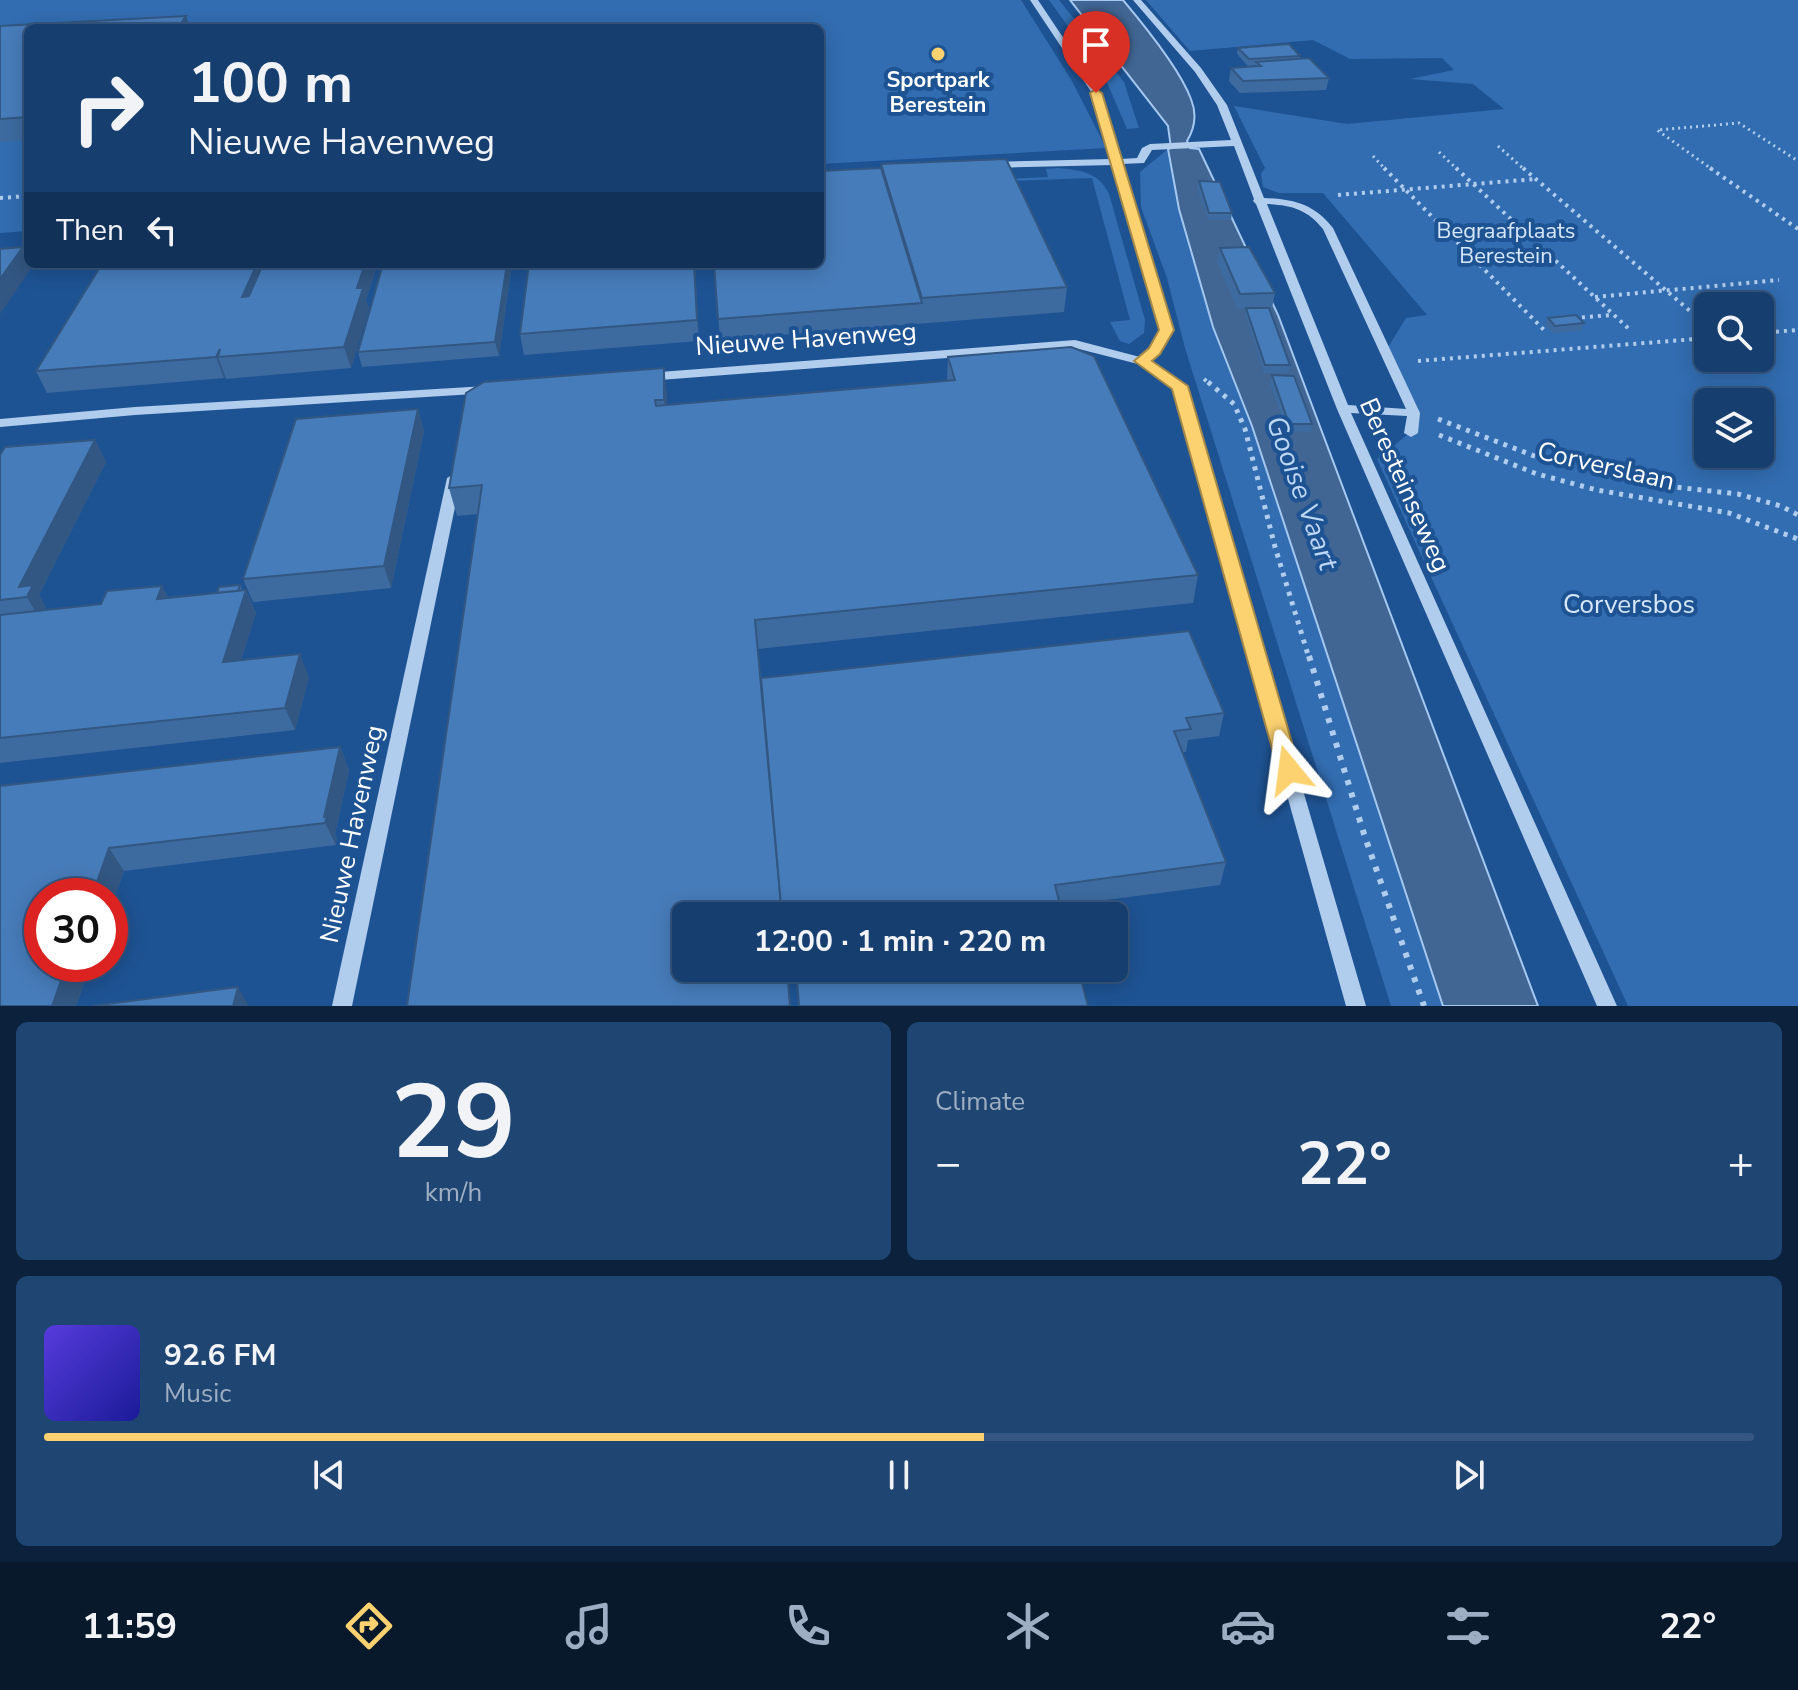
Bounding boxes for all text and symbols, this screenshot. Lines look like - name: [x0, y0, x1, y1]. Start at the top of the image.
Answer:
- pin: [1062, 11, 1130, 93]
- icon: arrive: [1074, 23, 1118, 67]
- text: 100 m: [188, 45, 353, 122]
- marker: Sportpark Berestein: [929, 45, 947, 63]
- icon: right: [56, 56, 160, 160]
- place label: Sportpark Berestein: [886, 65, 991, 120]
- text: Nieuwe Havenweg: [188, 118, 495, 167]
- icon: left: [140, 208, 184, 252]
- text: Then: [56, 210, 124, 251]
- park label: Begraafplaats Berestein: [1437, 216, 1575, 271]
- map controls: [1694, 292, 1774, 468]
- button: search: [1694, 292, 1774, 372]
- street label: Nieuwe Havenweg: [694, 314, 918, 364]
- button: layers: [1694, 388, 1774, 468]
- street label: Beresteinseweg: [1351, 392, 1459, 578]
- water label: Gooise Vaart: [1257, 411, 1348, 576]
- street label: Corverslaan: [1534, 433, 1678, 499]
- park label: Corversbos: [1563, 587, 1695, 622]
- street label: Nieuwe Havenweg: [312, 722, 392, 946]
- position arrow: [1247, 728, 1331, 812]
- speed limit sign: 30: [24, 878, 128, 982]
- text: 12:00 · 1 min · 220 m: [754, 921, 1046, 962]
- text: 29: [391, 1052, 516, 1194]
- text: Climate: [935, 1084, 1025, 1119]
- text: 22°: [1297, 1123, 1392, 1205]
- text: −: [935, 1134, 961, 1194]
- text: +: [1728, 1134, 1754, 1194]
- text: km/h: [425, 1175, 482, 1210]
- text: 92.6 FM: [164, 1335, 276, 1376]
- text: Music: [164, 1376, 231, 1411]
- icon: previous: [307, 1453, 351, 1497]
- icon: pause: [877, 1453, 921, 1497]
- icon: next: [1447, 1453, 1491, 1497]
- icon: directions: [341, 1598, 397, 1654]
- icon: music: [561, 1598, 617, 1654]
- icon: phone: [780, 1598, 836, 1654]
- icon: climate: [1000, 1598, 1056, 1654]
- icon: car: [1220, 1598, 1276, 1654]
- icon: filters: [1440, 1598, 1496, 1654]
- text: 11:59: [82, 1602, 177, 1651]
- text: 22°: [1659, 1602, 1716, 1651]

